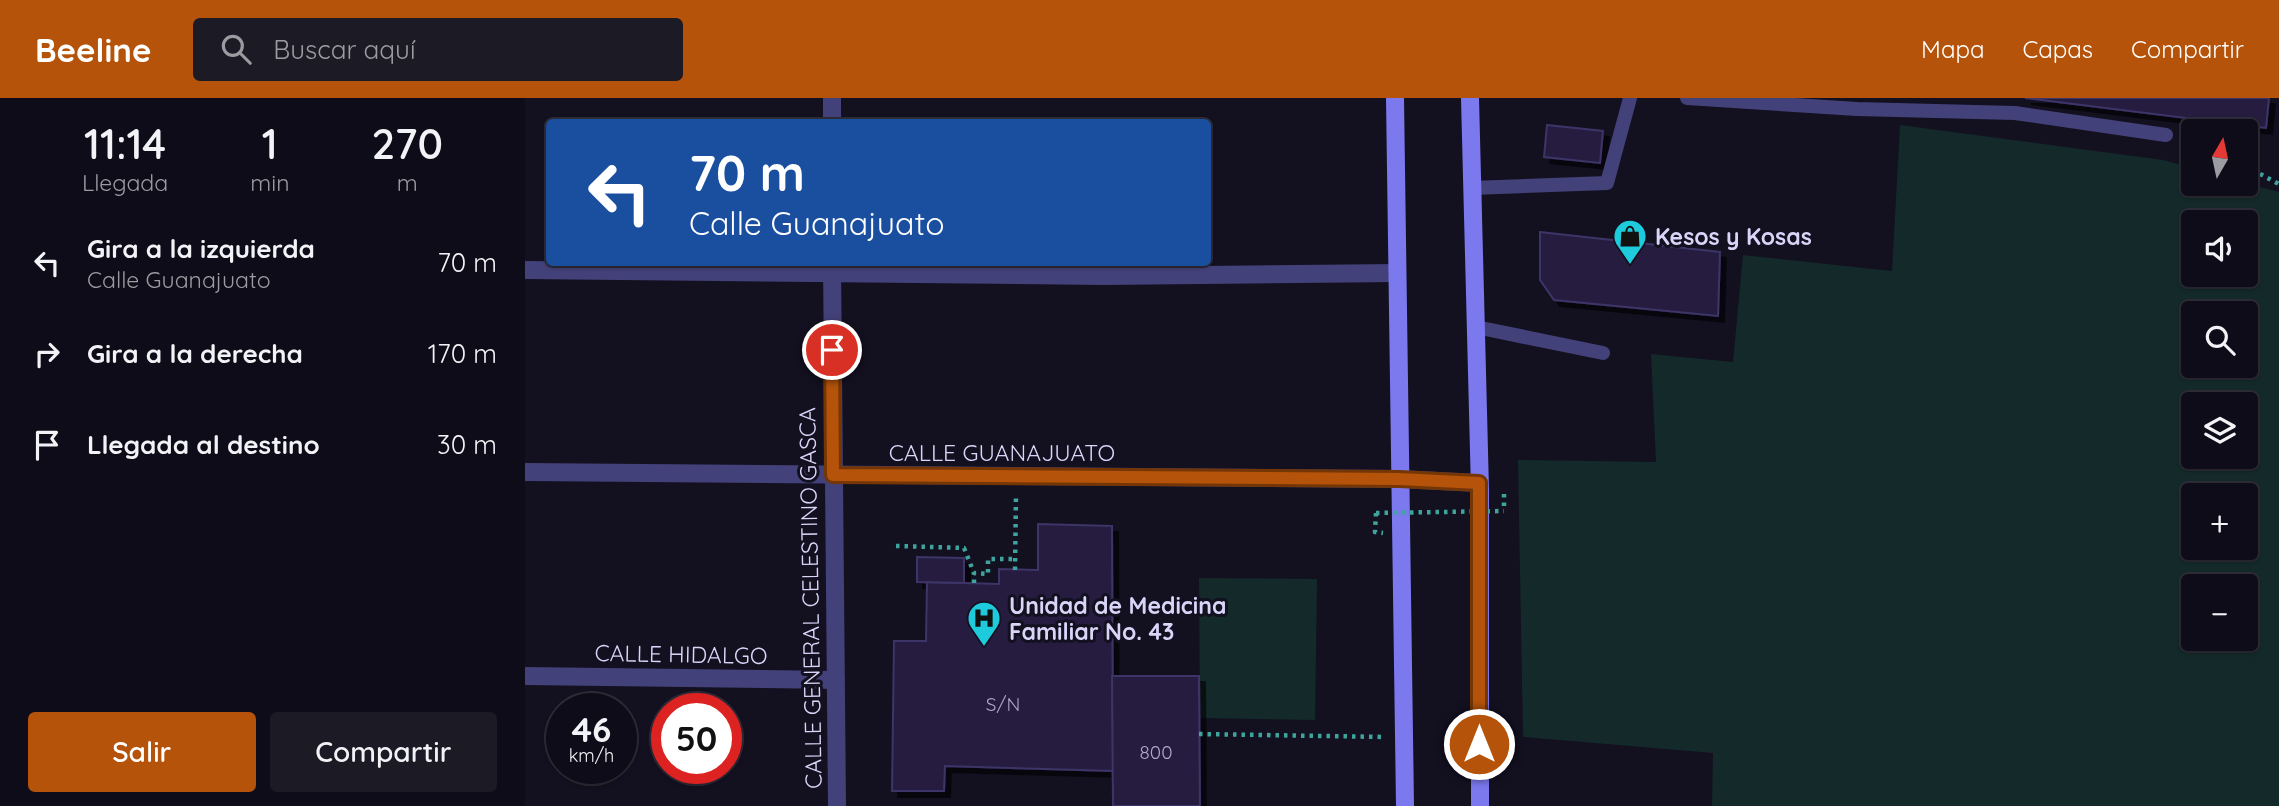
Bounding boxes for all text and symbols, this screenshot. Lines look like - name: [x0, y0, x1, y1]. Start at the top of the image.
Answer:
- search box: [193, 18, 683, 81]
- text: Beeline: [35, 29, 151, 70]
- icon: search: [217, 30, 255, 68]
- text: Buscar aquí: [273, 33, 415, 66]
- text: Mapa: [1921, 34, 1985, 64]
- text: Capas: [2023, 34, 2093, 64]
- text: Compartir: [2131, 34, 2244, 64]
- text: 11:14: [84, 117, 166, 170]
- text: 1: [262, 117, 278, 170]
- text: 270: [371, 117, 443, 170]
- north arrow: [2181, 119, 2257, 196]
- map controls: [2181, 119, 2258, 651]
- text: 70 m: [689, 142, 805, 203]
- icon: left: [574, 147, 665, 238]
- text: Llegada: [82, 168, 168, 197]
- text: min: [250, 168, 289, 197]
- text: m: [397, 168, 418, 197]
- text: Calle Guanajuato: [689, 203, 945, 243]
- button: sound: [2181, 210, 2258, 287]
- shop icon: Kesos y Kosas: [1611, 217, 1649, 266]
- place label: Kesos y Kosas: [1655, 222, 1812, 251]
- text: Gira a la izquierda: [87, 232, 315, 265]
- icon: left: [28, 244, 66, 282]
- text: 70 m: [437, 246, 497, 279]
- text: Calle Guanajuato: [87, 265, 271, 294]
- button: search: [2181, 301, 2258, 378]
- pin: [802, 320, 862, 380]
- icon: arrive: [813, 331, 851, 369]
- icon: right: [28, 335, 66, 373]
- text: Gira a la derecha: [87, 337, 303, 370]
- text: 170 m: [428, 337, 497, 370]
- button: layers: [2181, 392, 2258, 469]
- street label: CALLE GENERAL CELESTINO GASCA: [792, 407, 828, 789]
- icon: arrive: [28, 426, 66, 464]
- text: Llegada al destino: [87, 428, 320, 461]
- text: 30 m: [437, 428, 497, 461]
- street label: CALLE GUANAJUATO: [889, 438, 1115, 467]
- button: +: [2181, 483, 2258, 560]
- button: −: [2181, 574, 2258, 651]
- place label: Unidad de Medicina Familiar No. 43: [1009, 591, 1226, 646]
- hospital icon: Unidad de Medicina Familiar No. 43: [965, 599, 1003, 648]
- street label: CALLE HIDALGO: [594, 638, 768, 670]
- house number: S/N: [986, 692, 1020, 716]
- speed limit sign: 50: [651, 693, 742, 784]
- text: 46: [572, 707, 611, 751]
- position arrow: [1442, 707, 1516, 781]
- button: Salir: [28, 712, 256, 792]
- button: Compartir: [270, 712, 497, 792]
- house number: 800: [1140, 740, 1172, 764]
- text: km/h: [569, 744, 614, 767]

